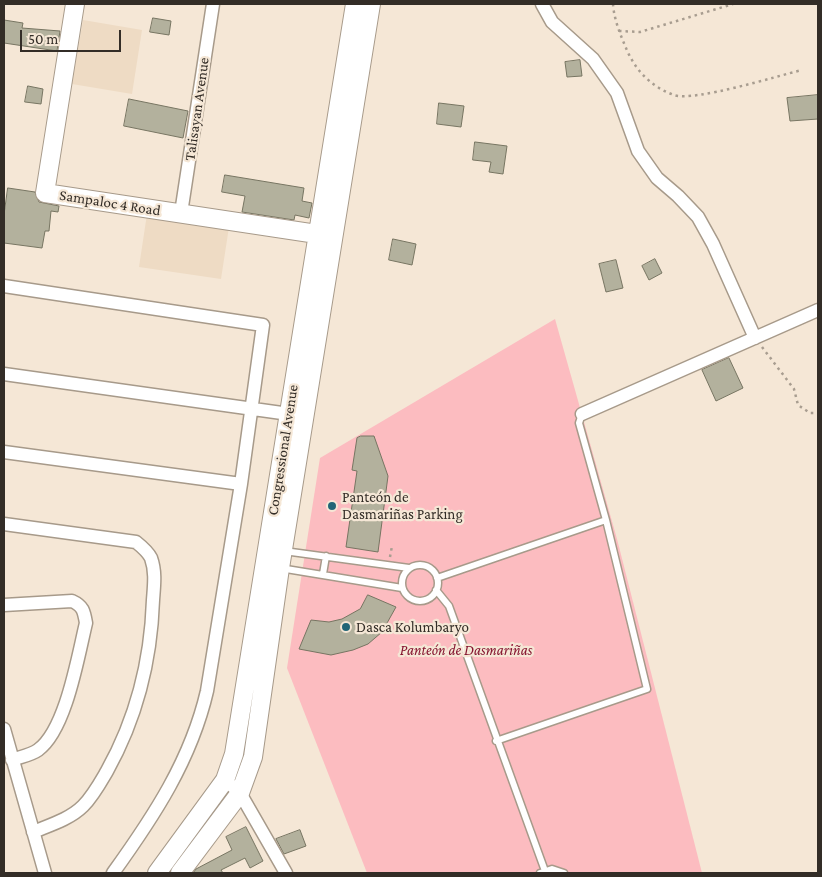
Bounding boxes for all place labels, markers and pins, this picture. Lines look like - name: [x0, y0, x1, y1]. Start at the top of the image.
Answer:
- place label: Panteón de Dasmariñas Parking: [342, 488, 463, 523]
- marker: Panteón de Dasmariñas Parking: [326, 500, 338, 512]
- place label: Dasca Kolumbaryo: [356, 618, 469, 636]
- marker: Dasca Kolumbaryo: [340, 621, 352, 633]

